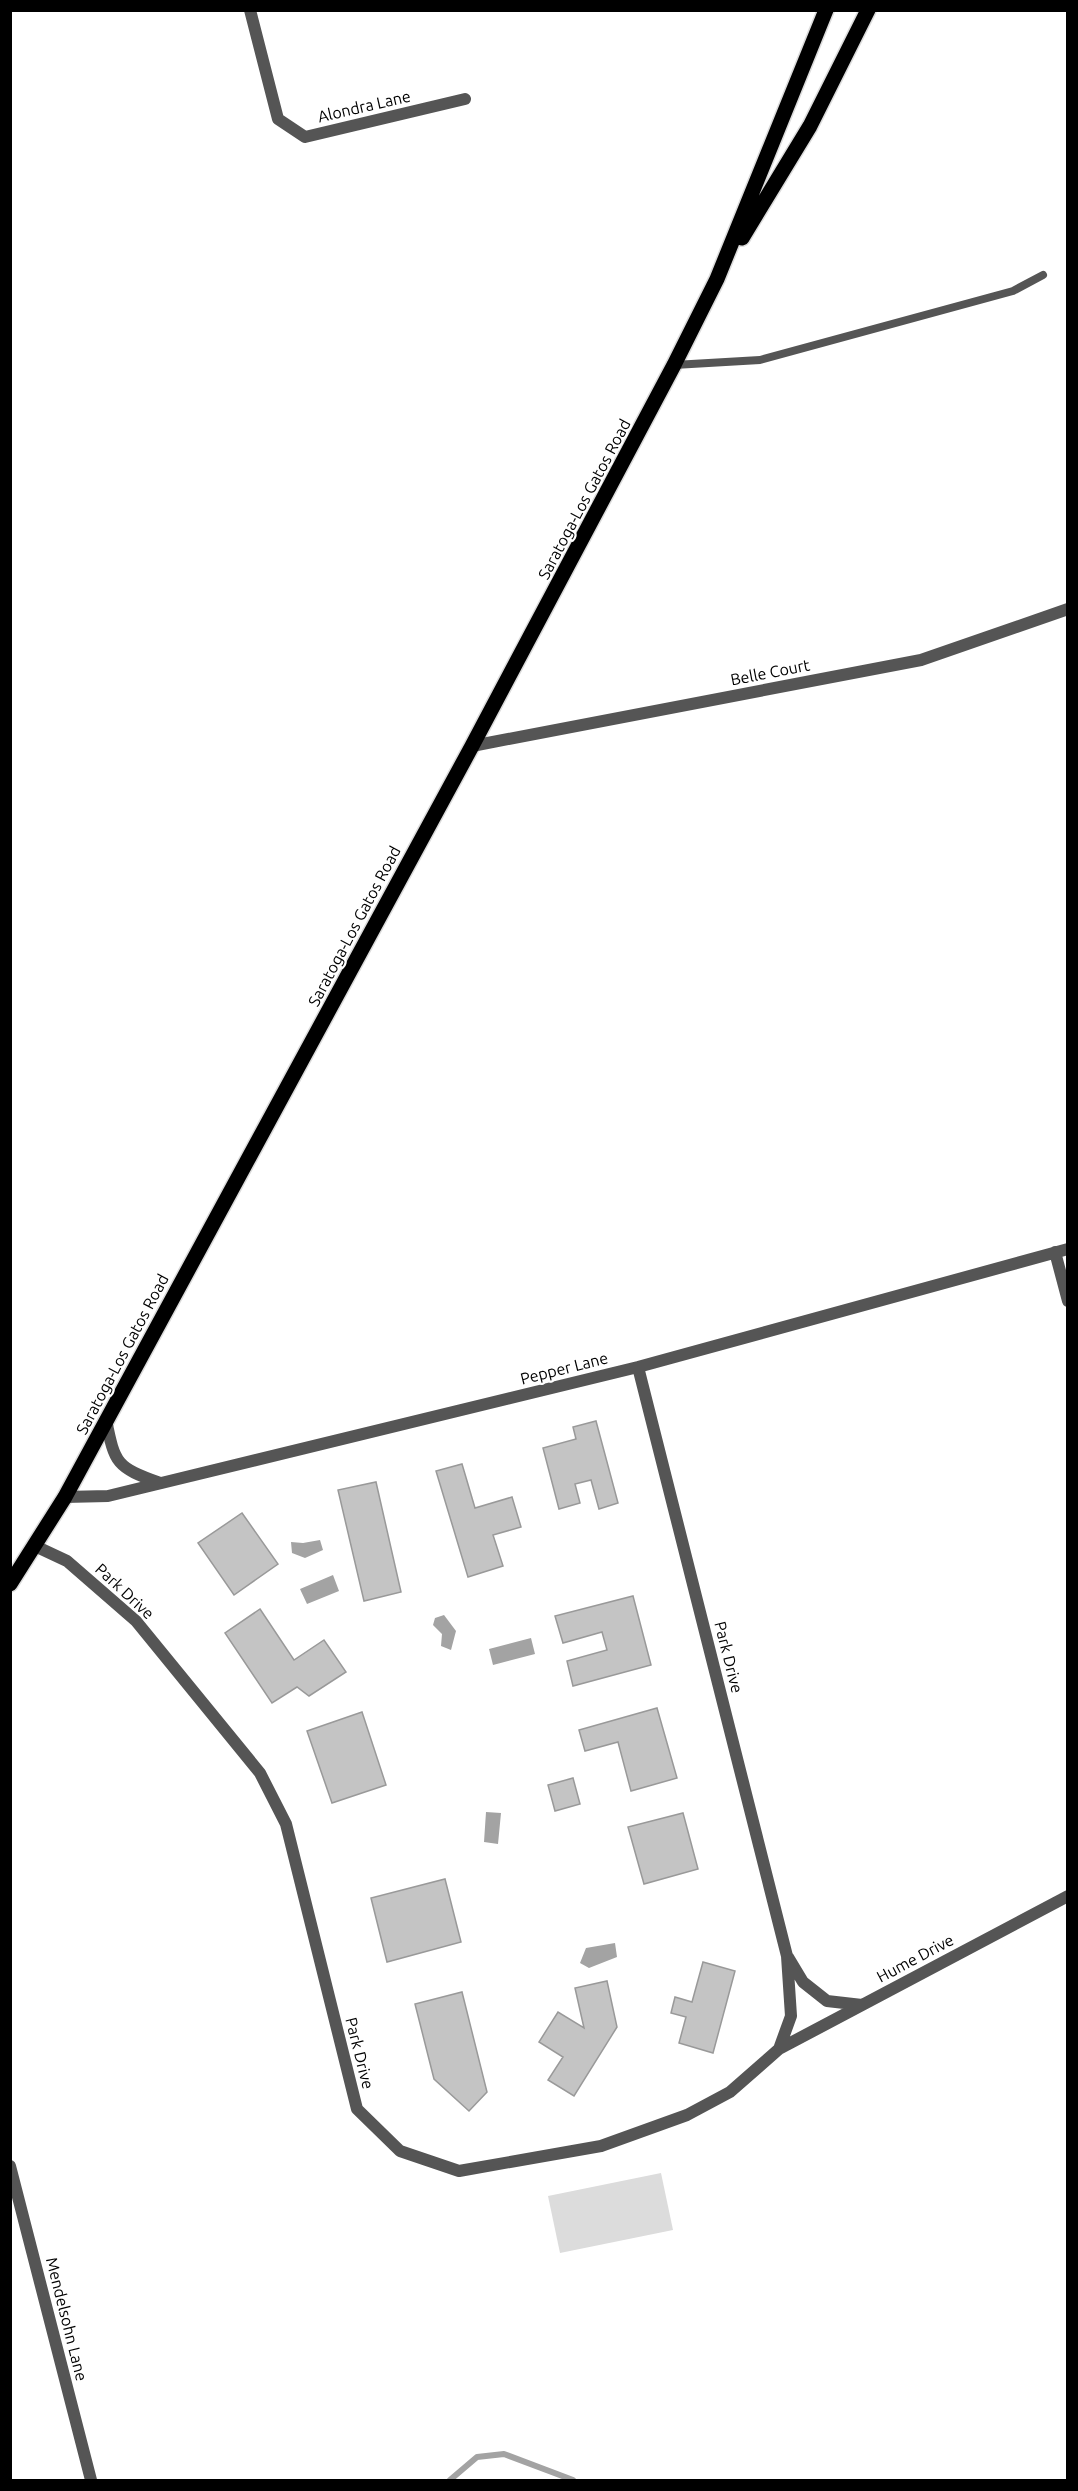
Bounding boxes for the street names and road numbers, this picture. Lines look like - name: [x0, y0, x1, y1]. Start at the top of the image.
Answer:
- street label: Alondra Lane: [316, 87, 412, 125]
- street label: Saratoga-Los Gatos Road: [534, 416, 634, 582]
- street label: Belle Court: [729, 655, 812, 689]
- street label: Saratoga-Los Gatos Road: [304, 843, 404, 1009]
- street label: Saratoga-Los Gatos Road: [72, 1271, 172, 1437]
- street label: Pepper Lane: [518, 1348, 610, 1388]
- street label: Park Drive: [92, 1559, 158, 1623]
- street label: Park Drive: [711, 1619, 747, 1695]
- street label: Hume Drive: [874, 1930, 956, 1986]
- street label: Park Drive: [342, 2015, 378, 2091]
- street label: Mendelsohn Lane: [43, 2255, 91, 2383]

